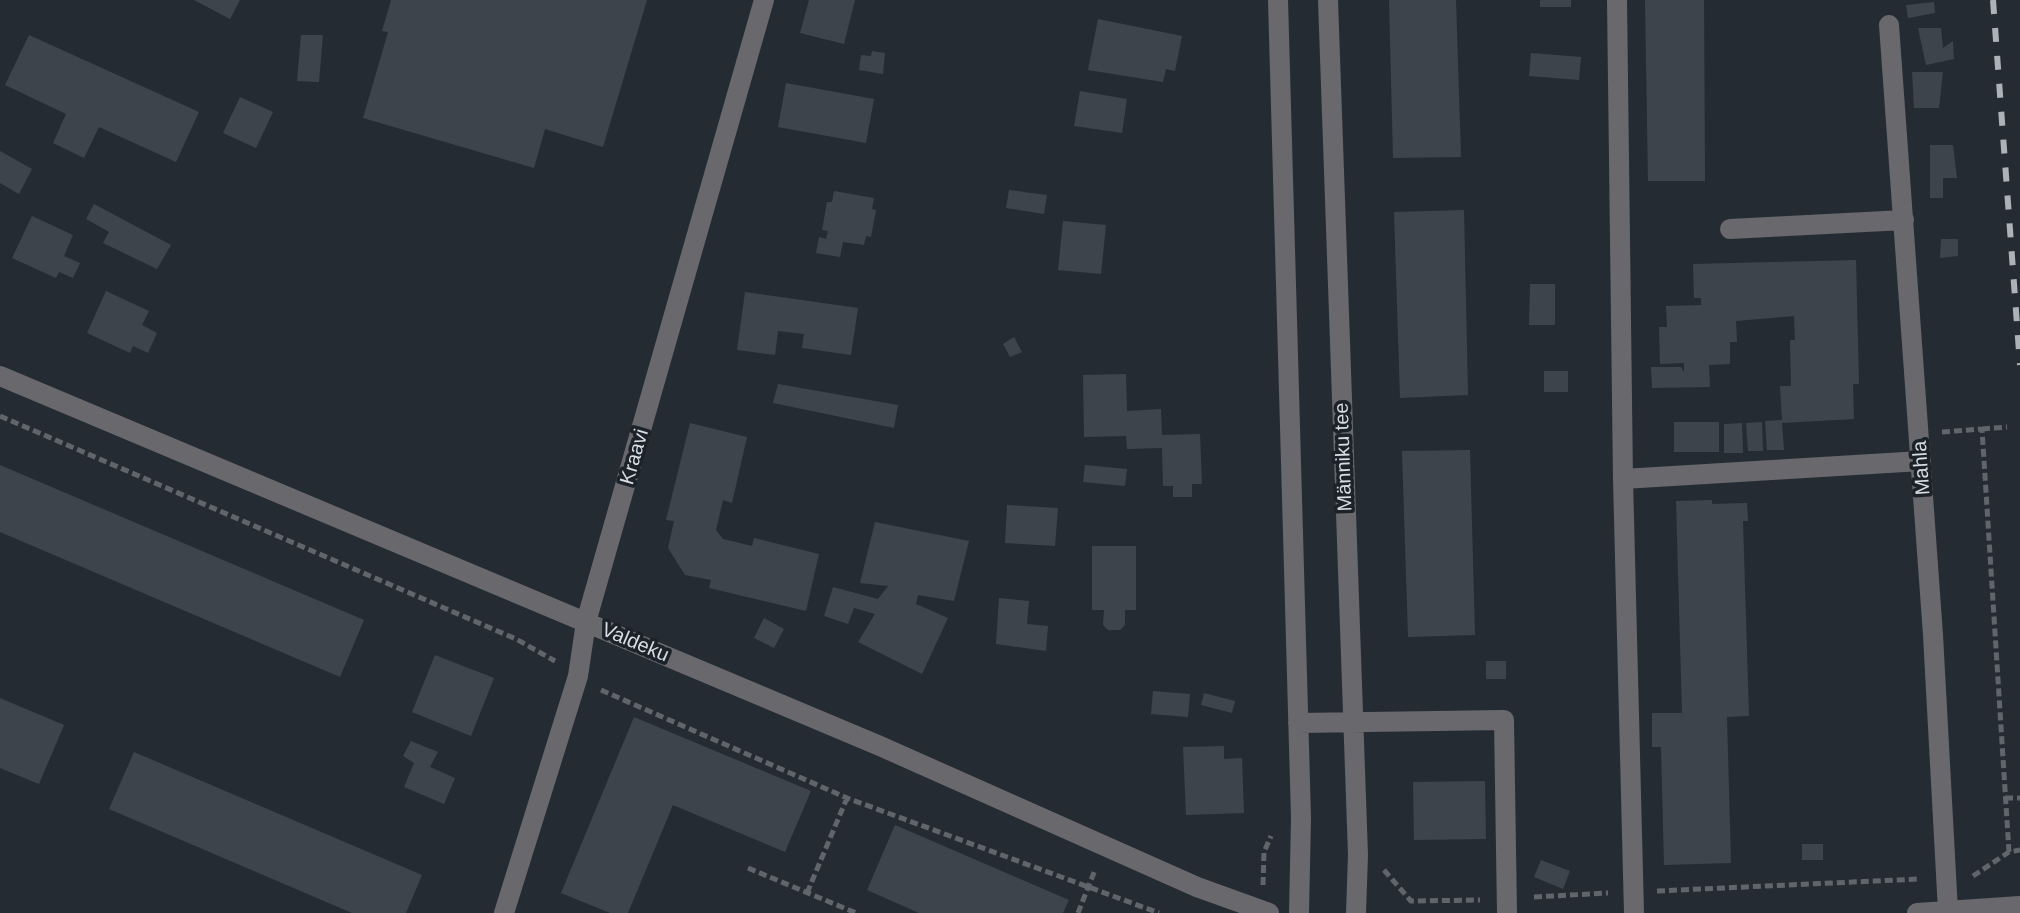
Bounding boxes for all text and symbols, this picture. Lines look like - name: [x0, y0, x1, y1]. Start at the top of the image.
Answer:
- street label: Männiku tee: [1330, 402, 1358, 512]
- street label: Kraavi: [616, 426, 654, 488]
- street label: Mahla: [1908, 440, 1936, 496]
- street label: Valdeku: [598, 618, 672, 668]

